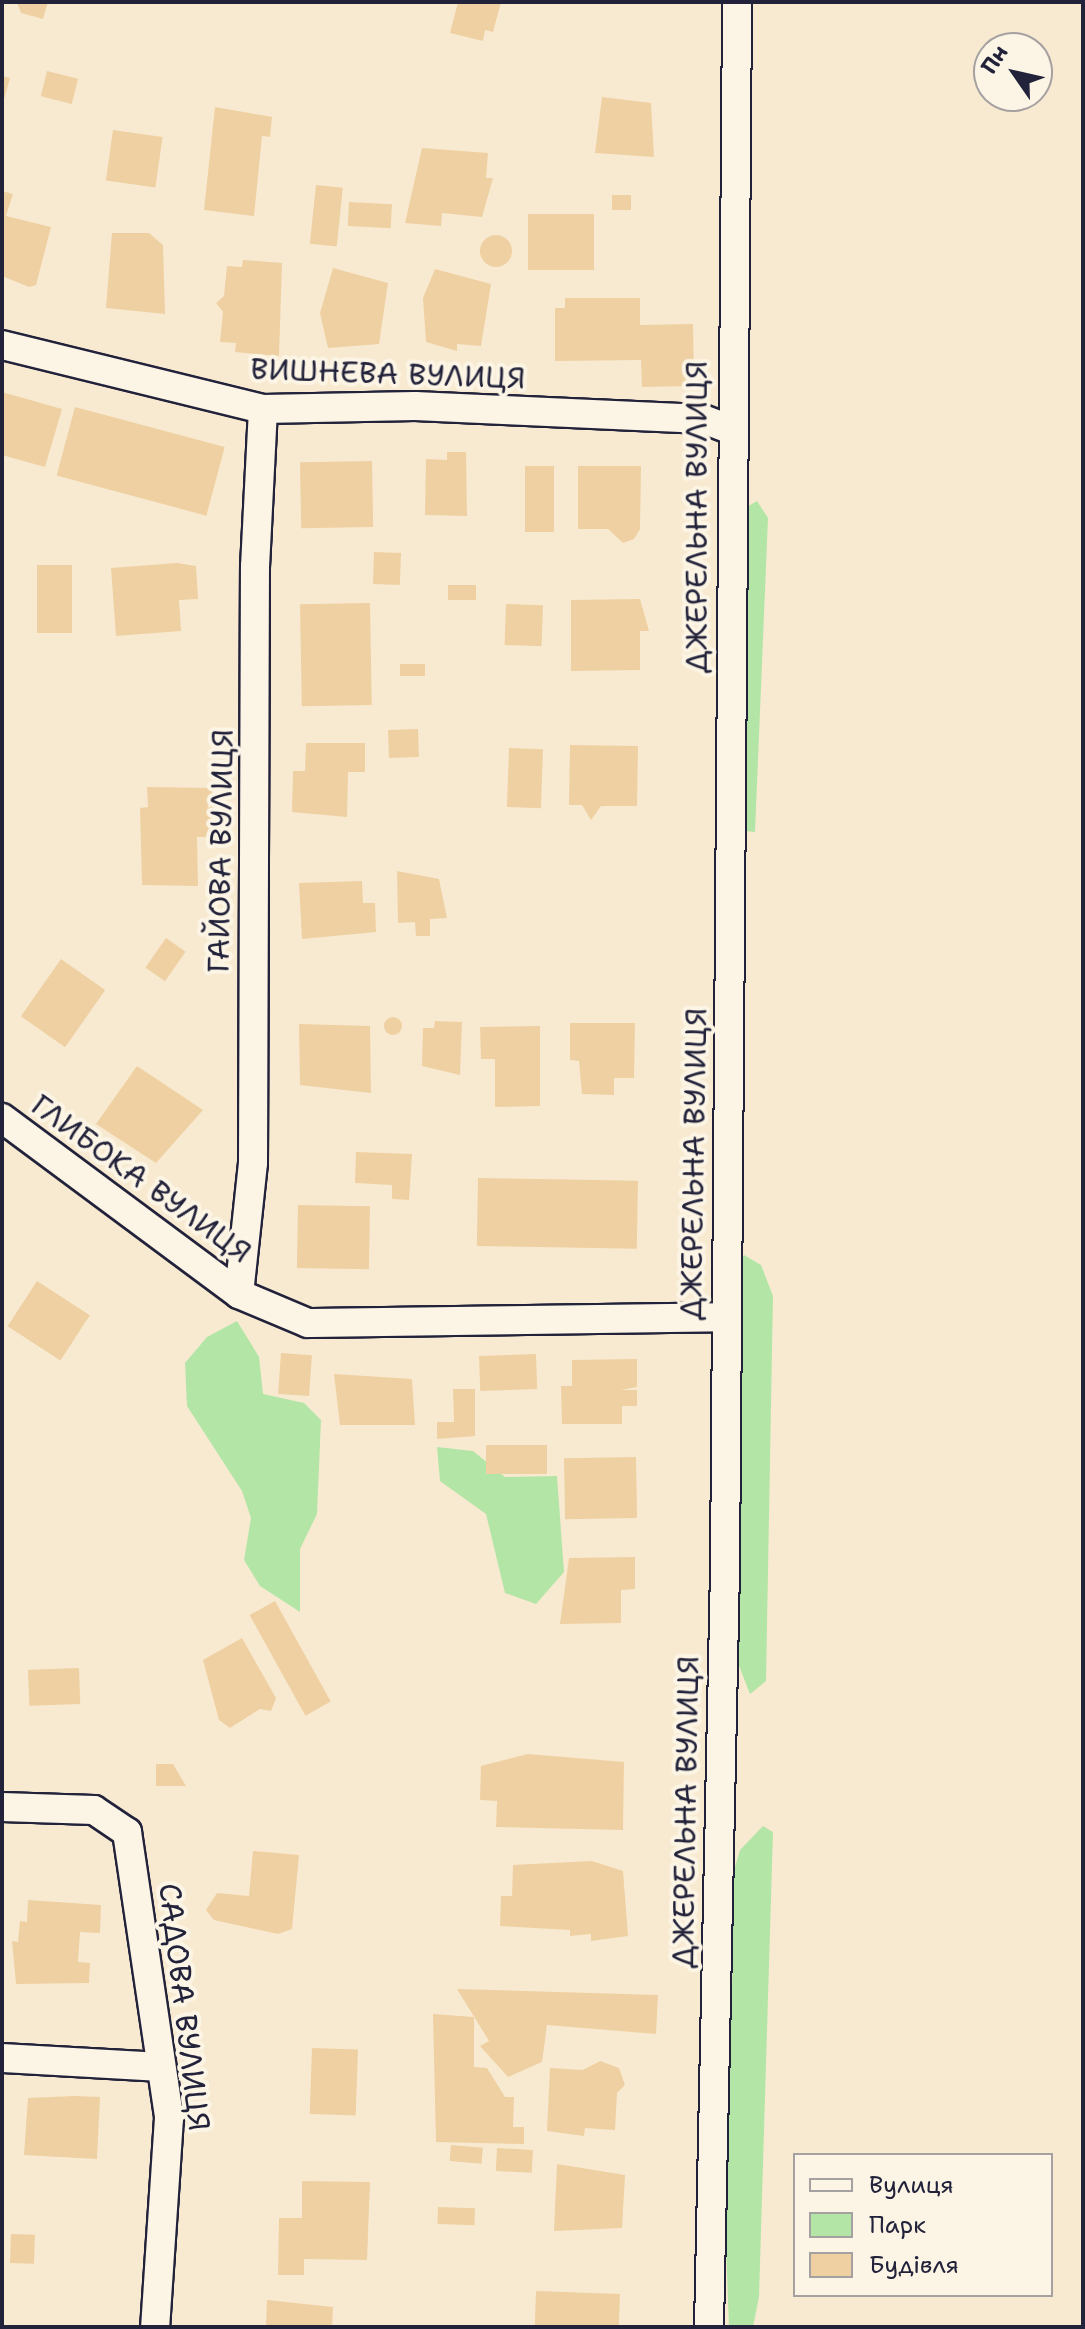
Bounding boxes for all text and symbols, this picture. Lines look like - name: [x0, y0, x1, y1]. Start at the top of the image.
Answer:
- north arrow: [973, 32, 1053, 112]
- text: Пн: [974, 39, 1014, 80]
- street label: ВИШНЕВА ВУЛИЦЯ: [250, 351, 526, 397]
- street label: ДЖЕРЕЛЬНА ВУЛИЦЯ: [679, 361, 715, 673]
- street label: ГАЙОВА ВУЛИЦЯ: [201, 729, 241, 973]
- street label: ДЖЕРЕЛЬНА ВУЛИЦЯ: [673, 1007, 715, 1321]
- street label: ГЛИБОКА ВУЛИЦЯ: [24, 1087, 258, 1271]
- street label: ДЖЕРЕЛЬНА ВУЛИЦЯ: [665, 1655, 707, 1969]
- street label: САДОВА ВУЛИЦЯ: [151, 1881, 217, 2133]
- legend: [793, 2153, 1053, 2297]
- text: Вулиця: [869, 2169, 954, 2201]
- text: Парк: [869, 2209, 926, 2241]
- text: Будівля: [869, 2249, 959, 2281]

